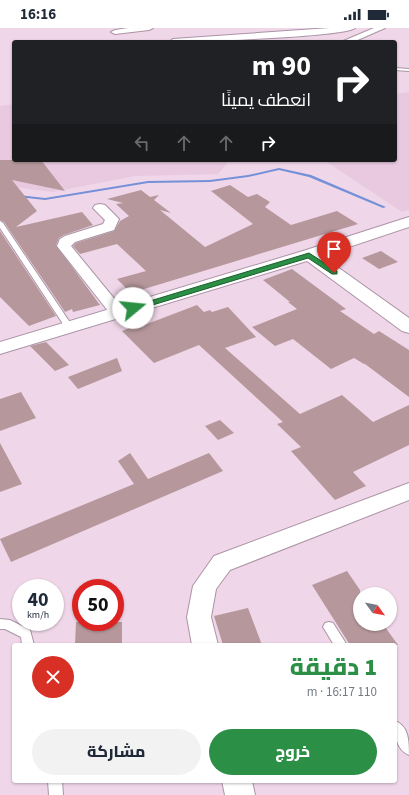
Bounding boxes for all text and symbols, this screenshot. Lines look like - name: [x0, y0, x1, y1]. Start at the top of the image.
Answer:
- text: 16:16: [20, 4, 56, 25]
- text: 90 m: [252, 46, 311, 86]
- icon: right: [325, 56, 377, 108]
- text: انعطف يمينًا: [221, 88, 311, 113]
- icon: left: [131, 132, 153, 154]
- icon: ahead: [173, 132, 195, 154]
- icon: ahead: [215, 132, 237, 154]
- icon: right: [257, 132, 279, 154]
- pin: [317, 232, 351, 273]
- icon: arrive: [323, 238, 345, 260]
- position arrow: [112, 287, 154, 329]
- speed limit sign: 50: [72, 579, 124, 631]
- text: 40: [27, 586, 49, 614]
- north arrow: [353, 587, 397, 631]
- map controls: [353, 587, 397, 631]
- text: km/h: [27, 608, 49, 622]
- text: 1 دقيقة: [290, 650, 377, 685]
- button: close: [32, 656, 74, 698]
- text: 110 m · 16:17: [307, 683, 377, 701]
- button: مشاركة: [32, 729, 201, 775]
- button: خروج: [209, 729, 377, 775]

